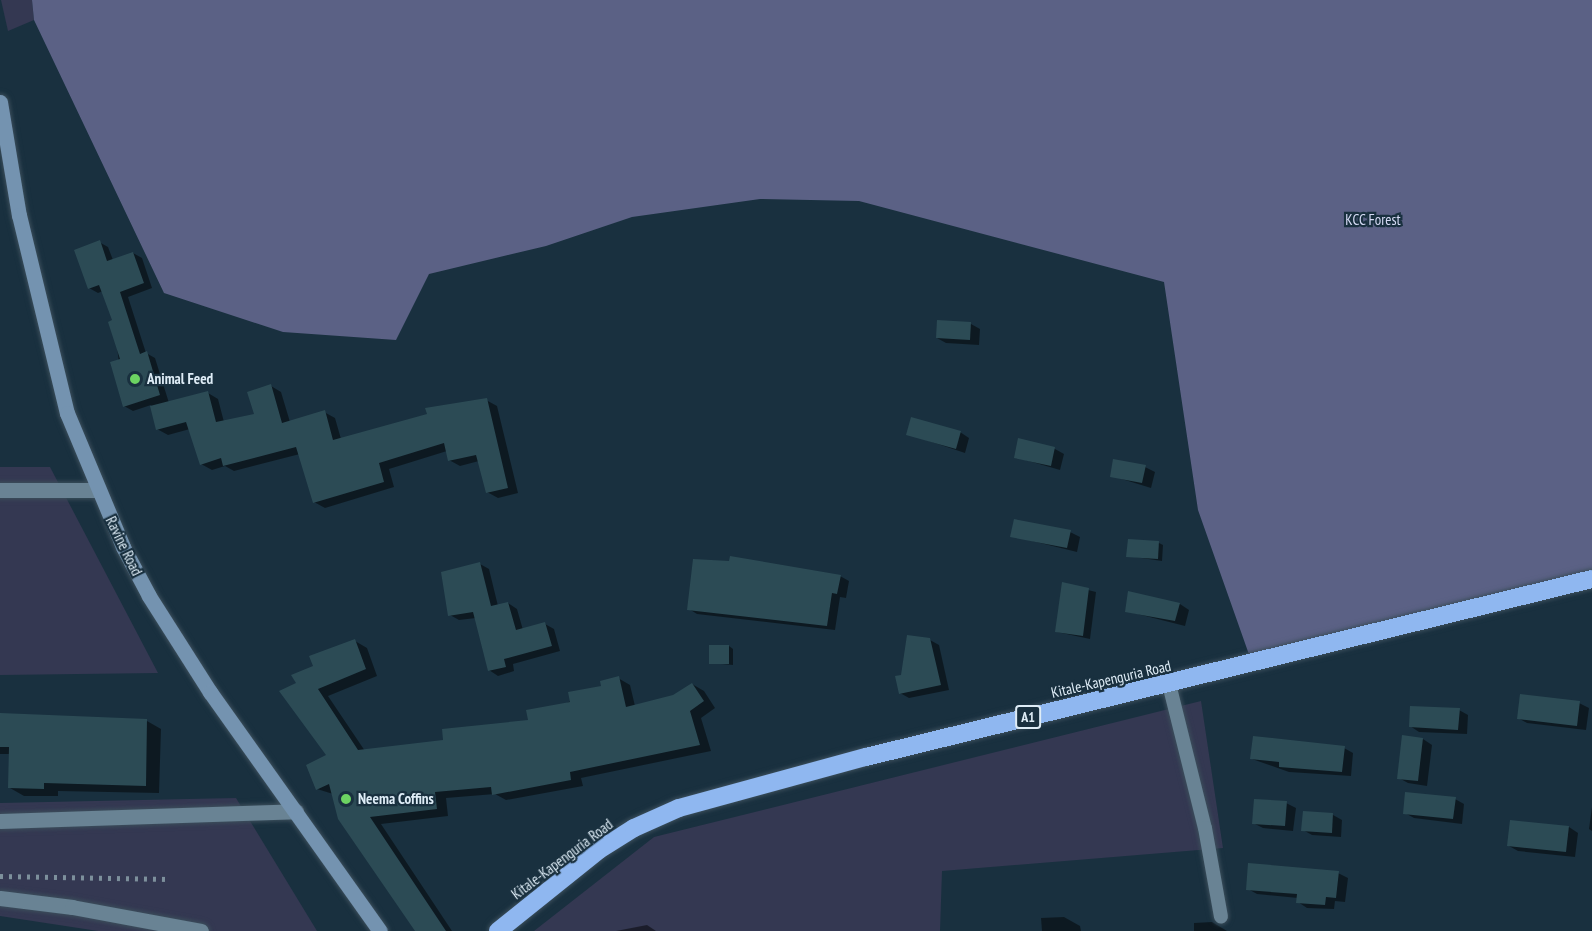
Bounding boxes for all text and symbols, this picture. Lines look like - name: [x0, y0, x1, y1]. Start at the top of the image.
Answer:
- park label: KCC Forest: [1345, 211, 1401, 229]
- place label: Animal Feed: [147, 370, 213, 388]
- marker: Animal Feed: [128, 372, 142, 386]
- street label: Ravine Road: [102, 513, 146, 579]
- street label: Kitale-Kapenguria Road: [1049, 656, 1173, 702]
- road number: A1: [1014, 706, 1042, 728]
- place label: Neema Coffins: [358, 790, 434, 808]
- marker: Neema Coffins: [339, 792, 353, 806]
- street label: Kitale-Kapenguria Road: [508, 815, 616, 903]

